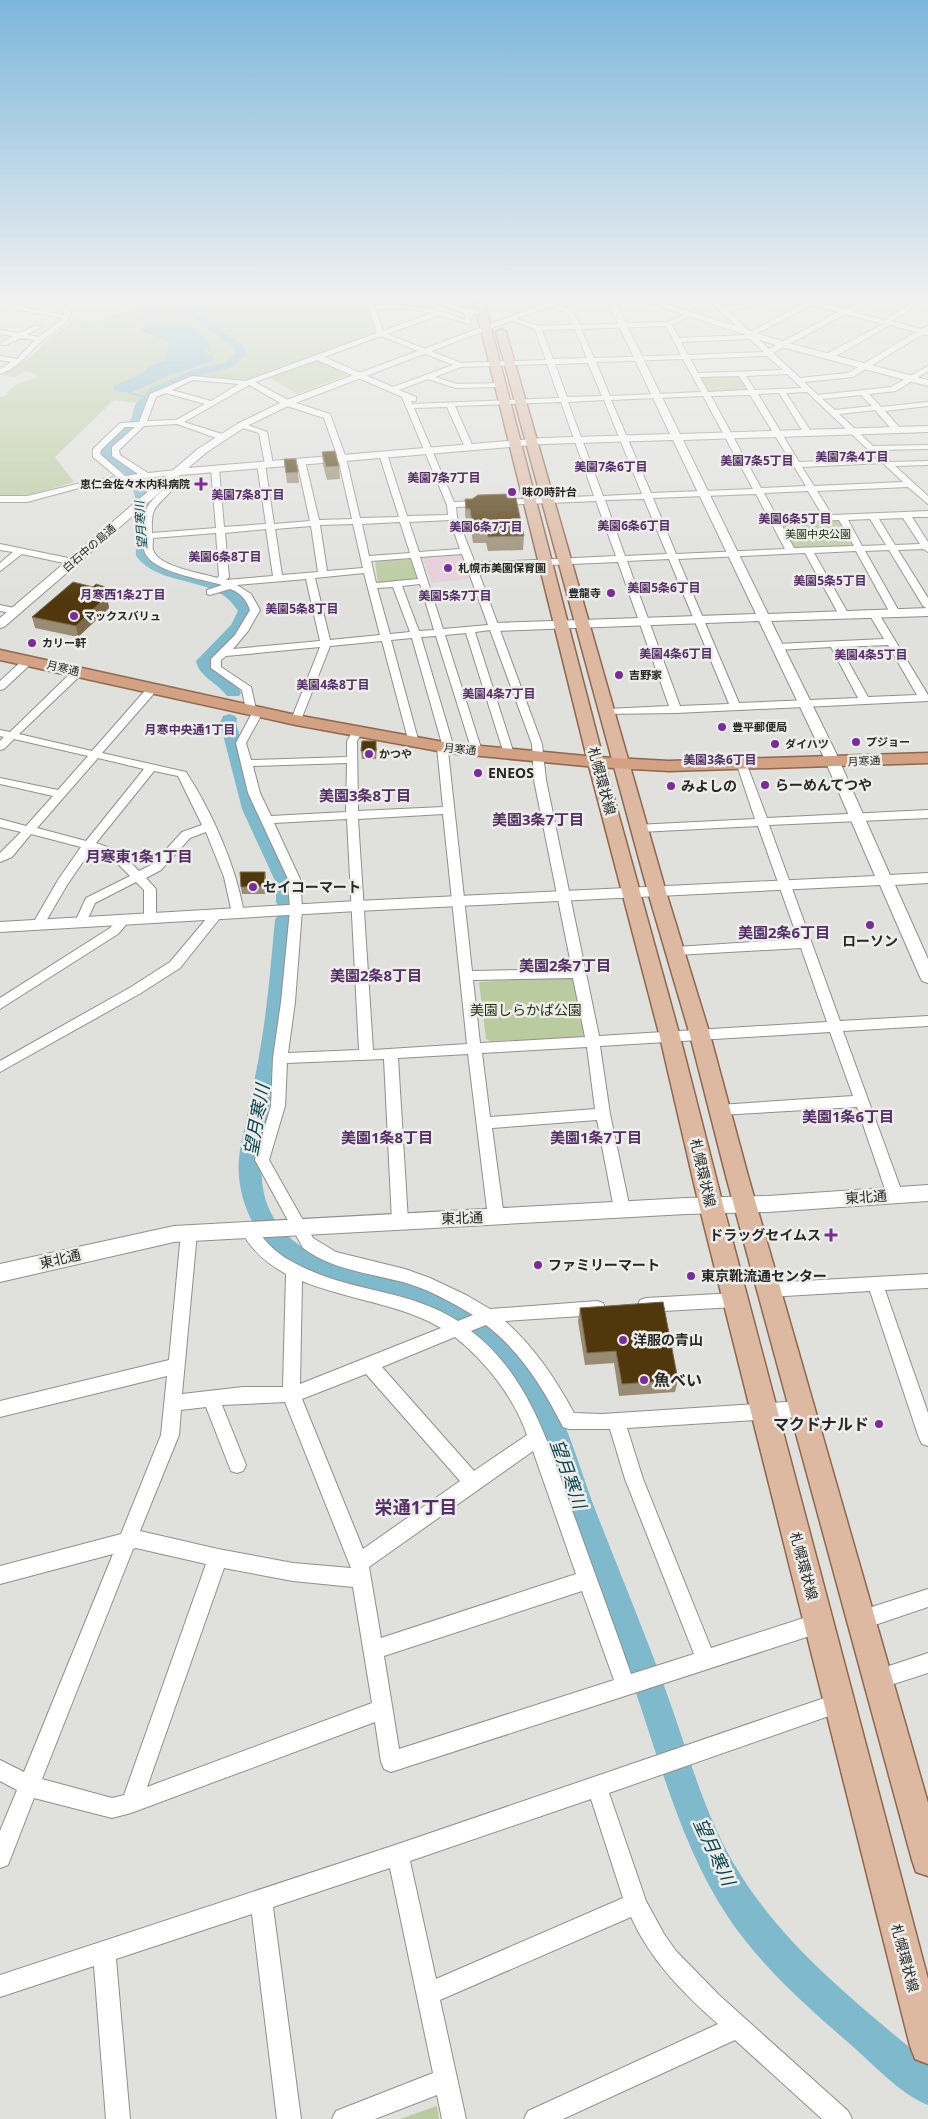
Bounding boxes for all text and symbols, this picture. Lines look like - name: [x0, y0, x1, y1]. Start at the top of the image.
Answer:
- district label: 美園7条4丁目: [815, 448, 889, 465]
- district label: 美園7条5丁目: [720, 452, 794, 469]
- district label: 美園7条6丁目: [574, 458, 648, 475]
- district label: 美園7条7丁目: [407, 469, 481, 486]
- place label: 恵仁会佐々木内科病院: [80, 476, 190, 491]
- marker: 恵仁会佐々木内科病院: [194, 477, 208, 491]
- place label: 味の時計台: [522, 484, 577, 499]
- district label: 美園7条8丁目: [211, 486, 285, 503]
- marker: 味の時計台: [506, 486, 518, 498]
- water label: 望月寒川: [130, 499, 151, 550]
- district label: 美園6条5丁目: [758, 510, 832, 527]
- district label: 美園6条6丁目: [597, 517, 671, 534]
- district label: 美園6条7丁目: [449, 518, 523, 535]
- street label: 白石中の島通: [59, 520, 118, 575]
- park label: 美園中央公園: [785, 526, 851, 541]
- district label: 美園6条8丁目: [188, 548, 262, 565]
- place label: 札幌市美園保育園: [458, 560, 546, 575]
- marker: 札幌市美園保育園: [442, 562, 454, 574]
- district label: 美園5条5丁目: [793, 572, 867, 589]
- district label: 美園5条6丁目: [627, 579, 701, 596]
- place label: 豊龍寺: [568, 585, 601, 600]
- district label: 月寒西1条2丁目: [80, 586, 166, 603]
- district label: 美園5条7丁目: [418, 587, 492, 604]
- marker: 豊龍寺: [605, 587, 617, 599]
- district label: 美園5条8丁目: [265, 600, 339, 617]
- place label: マックスバリュ: [84, 608, 161, 623]
- marker: マックスバリュ: [68, 610, 80, 622]
- place label: カリー軒: [42, 635, 86, 650]
- marker: カリー軒: [26, 637, 38, 649]
- district label: 美園4条6丁目: [639, 645, 713, 662]
- district label: 美園4条5丁目: [834, 646, 908, 663]
- street label: 月寒通: [45, 656, 81, 679]
- place label: 吉野家: [629, 667, 662, 682]
- marker: 吉野家: [613, 669, 625, 681]
- district label: 美園4条8丁目: [296, 676, 370, 693]
- district label: 美園4条7丁目: [462, 685, 536, 702]
- place label: 豊平郵便局: [732, 719, 787, 734]
- district label: 月寒中央通1丁目: [145, 721, 235, 738]
- marker: 豊平郵便局: [716, 721, 728, 733]
- place label: プジョー: [866, 734, 910, 749]
- place label: ダイハツ: [785, 736, 829, 751]
- marker: プジョー: [850, 736, 862, 748]
- marker: ダイハツ: [769, 738, 781, 750]
- street label: 月寒通: [443, 739, 477, 758]
- street label: 札幌環状線: [584, 745, 621, 817]
- place label: かつや: [379, 746, 412, 761]
- marker: かつや: [363, 748, 375, 760]
- district label: 美園3条6丁目: [683, 751, 757, 768]
- street label: 月寒通: [847, 752, 881, 769]
- place label: ENEOS: [488, 763, 534, 782]
- marker: ENEOS: [472, 767, 484, 779]
- place label: らーめんてつや: [775, 775, 872, 794]
- place label: みよしの: [681, 776, 737, 795]
- marker: らーめんてつや: [759, 779, 771, 791]
- marker: みよしの: [665, 780, 677, 792]
- district label: 美園3条8丁目: [319, 785, 411, 805]
- district label: 美園3条7丁目: [492, 809, 584, 829]
- district label: 月寒東1条1丁目: [85, 846, 193, 866]
- place label: セイコーマート: [263, 877, 361, 896]
- marker: セイコーマート: [247, 881, 259, 893]
- marker: ローソン: [864, 919, 876, 931]
- district label: 美園2条6丁目: [738, 922, 830, 942]
- place label: ローソン: [842, 931, 898, 950]
- district label: 美園2条7丁目: [519, 955, 611, 975]
- district label: 美園2条8丁目: [330, 965, 422, 985]
- park label: 美園しらかば公園: [470, 1000, 582, 1019]
- water label: 望月寒川: [238, 1080, 274, 1157]
- district label: 美園1条6丁目: [802, 1106, 894, 1126]
- district label: 美園1条8丁目: [341, 1127, 433, 1147]
- district label: 美園1条7丁目: [550, 1127, 642, 1147]
- street label: 札幌環状線: [686, 1137, 721, 1209]
- street label: 東北通: [844, 1186, 888, 1207]
- street label: 東北通: [441, 1207, 483, 1228]
- place label: ドラッグセイムス: [709, 1225, 821, 1244]
- marker: ドラッグセイムス: [825, 1229, 837, 1241]
- street label: 東北通: [37, 1245, 82, 1272]
- place label: ファミリーマート: [548, 1255, 660, 1274]
- marker: ファミリーマート: [532, 1259, 544, 1271]
- place label: 東京靴流通センター: [701, 1266, 827, 1285]
- marker: 東京靴流通センター: [685, 1270, 697, 1282]
- place label: 洋服の青山: [633, 1330, 703, 1349]
- marker: 洋服の青山: [617, 1334, 629, 1346]
- place label: 魚べい: [654, 1369, 702, 1391]
- marker: 魚べい: [638, 1374, 650, 1386]
- place label: マクドナルド: [773, 1413, 869, 1435]
- marker: マクドナルド: [873, 1418, 885, 1430]
- water label: 望月寒川: [545, 1436, 593, 1513]
- district label: 栄通1丁目: [375, 1495, 457, 1519]
- street label: 札幌環状線: [786, 1530, 823, 1602]
- water label: 望月寒川: [689, 1814, 742, 1891]
- street label: 札幌環状線: [887, 1922, 924, 1994]

